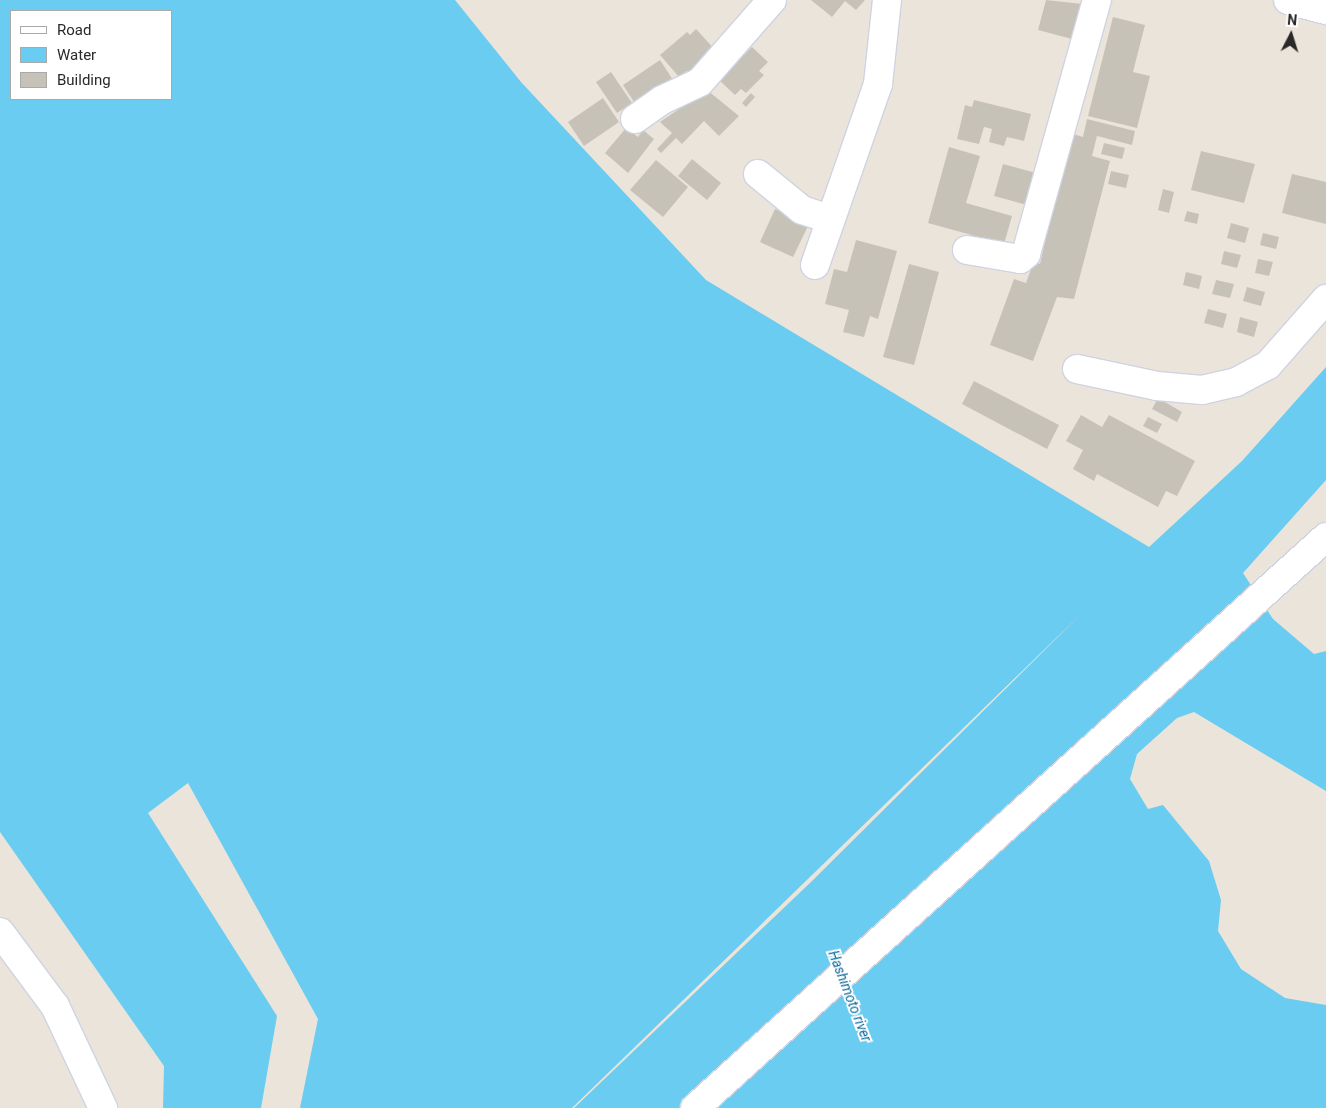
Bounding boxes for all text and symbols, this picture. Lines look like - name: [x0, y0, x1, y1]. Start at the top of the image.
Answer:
- legend: [10, 10, 172, 100]
- north arrow: [1266, 10, 1316, 60]
- text: N: [1287, 12, 1298, 28]
- text: Road: [57, 21, 91, 39]
- text: Water: [57, 46, 96, 64]
- text: Building: [57, 71, 111, 89]
- water label: Hashimoto river: [825, 948, 875, 1044]

